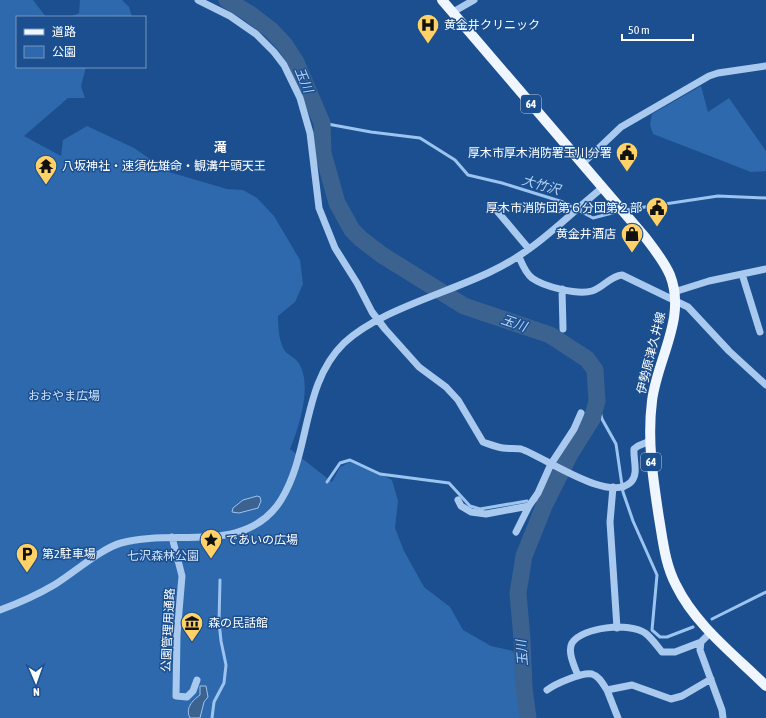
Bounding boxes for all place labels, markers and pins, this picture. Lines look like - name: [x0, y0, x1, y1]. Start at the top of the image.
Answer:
- hospital icon: 黄金井クリニック: [415, 12, 441, 45]
- place label: 黄金井クリニック: [444, 18, 540, 32]
- public building icon: 厚木市厚木消防署玉川分署: [614, 140, 640, 173]
- place label: 厚木市厚木消防署玉川分署: [468, 146, 612, 160]
- temple icon: 八坂神社・速須佐雄命・観溝牛頭天王: [33, 153, 59, 186]
- place label: 八坂神社・速須佐雄命・観溝牛頭天王: [62, 159, 266, 173]
- public building icon: 厚木市消防団第６分団第２部: [644, 195, 670, 228]
- place label: 厚木市消防団第６分団第２部: [486, 201, 642, 215]
- shop icon: 黄金井酒店: [619, 221, 645, 254]
- place label: 黄金井酒店: [556, 227, 616, 241]
- place icon: であいの広場: [198, 527, 224, 560]
- place label: であいの広場: [226, 533, 298, 547]
- parking icon: 第2駐車場: [14, 541, 40, 574]
- place label: 第2駐車場: [42, 547, 96, 561]
- museum icon: 森の民話館: [179, 610, 205, 643]
- place label: 森の民話館: [208, 616, 268, 630]

